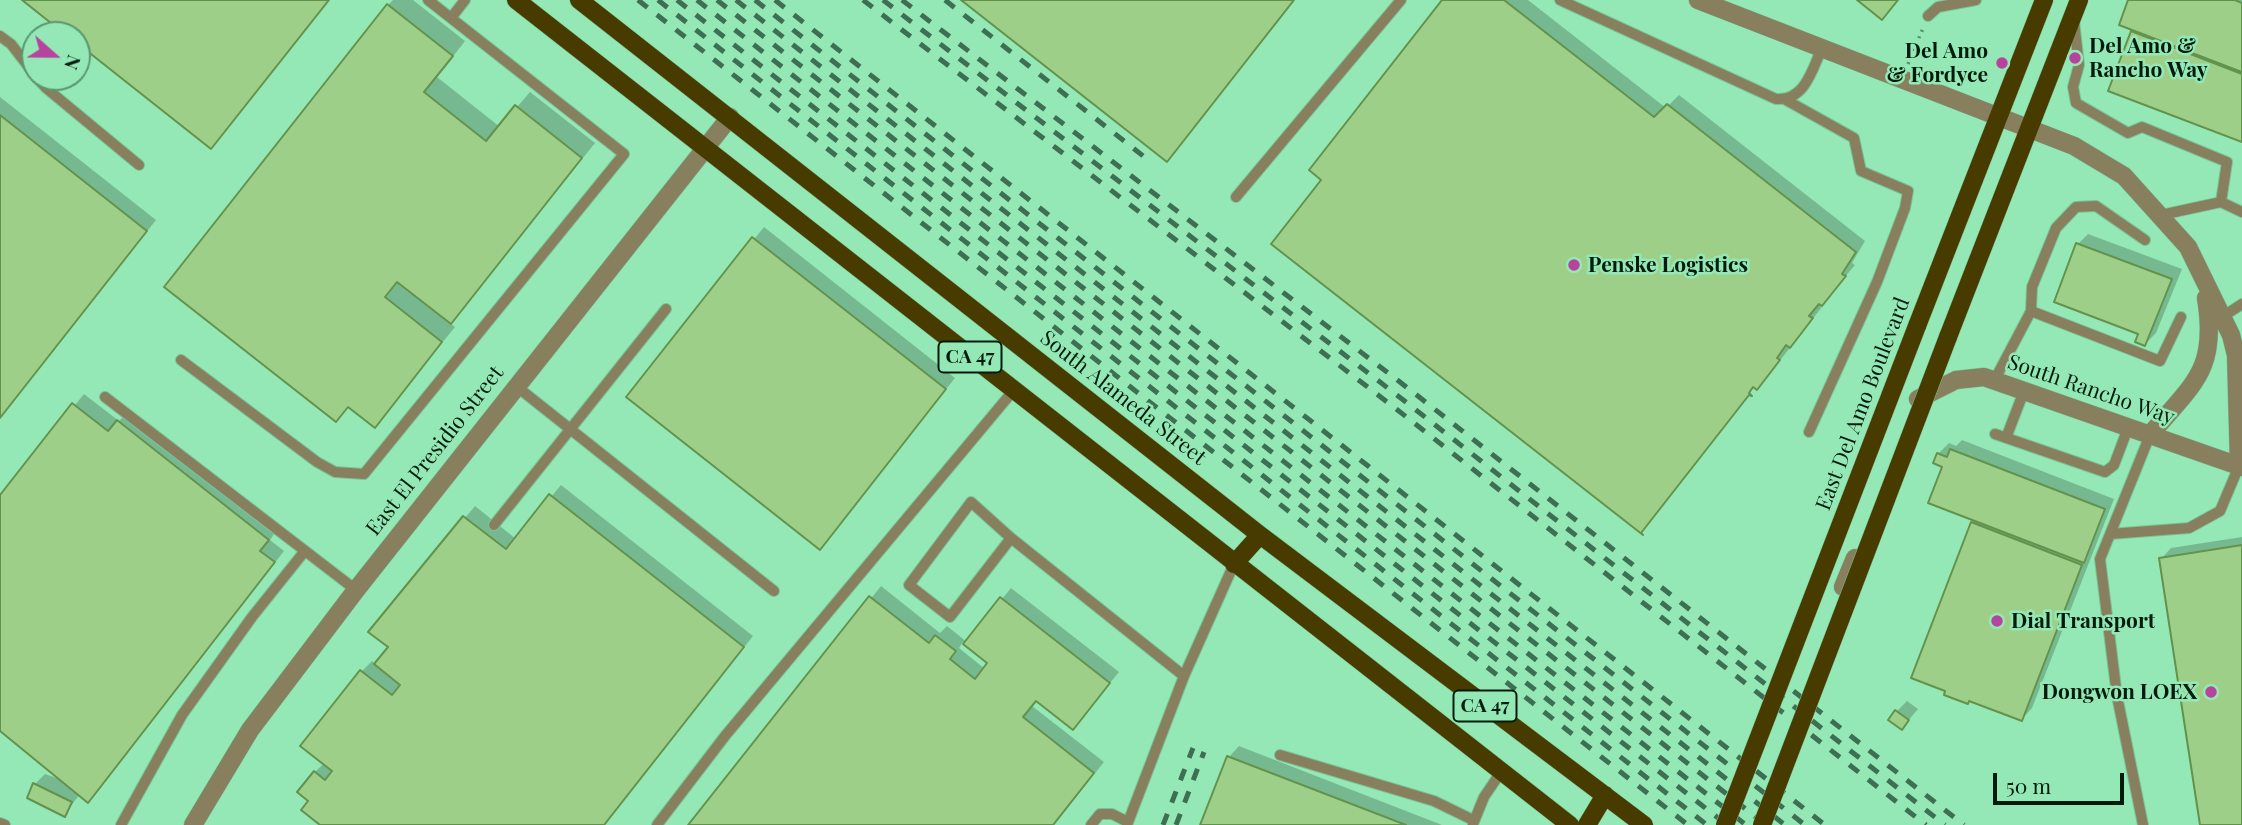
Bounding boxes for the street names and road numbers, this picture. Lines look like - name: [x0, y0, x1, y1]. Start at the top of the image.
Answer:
- street label: East Del Amo Boulevard: [1811, 294, 1915, 514]
- street label: South Alameda Street: [1035, 325, 1211, 471]
- road number: CA 47: [939, 342, 1002, 372]
- street label: South Rancho Way: [2004, 350, 2178, 430]
- street label: East El Presidio Street: [361, 361, 509, 541]
- road number: CA 47: [1454, 691, 1516, 722]

